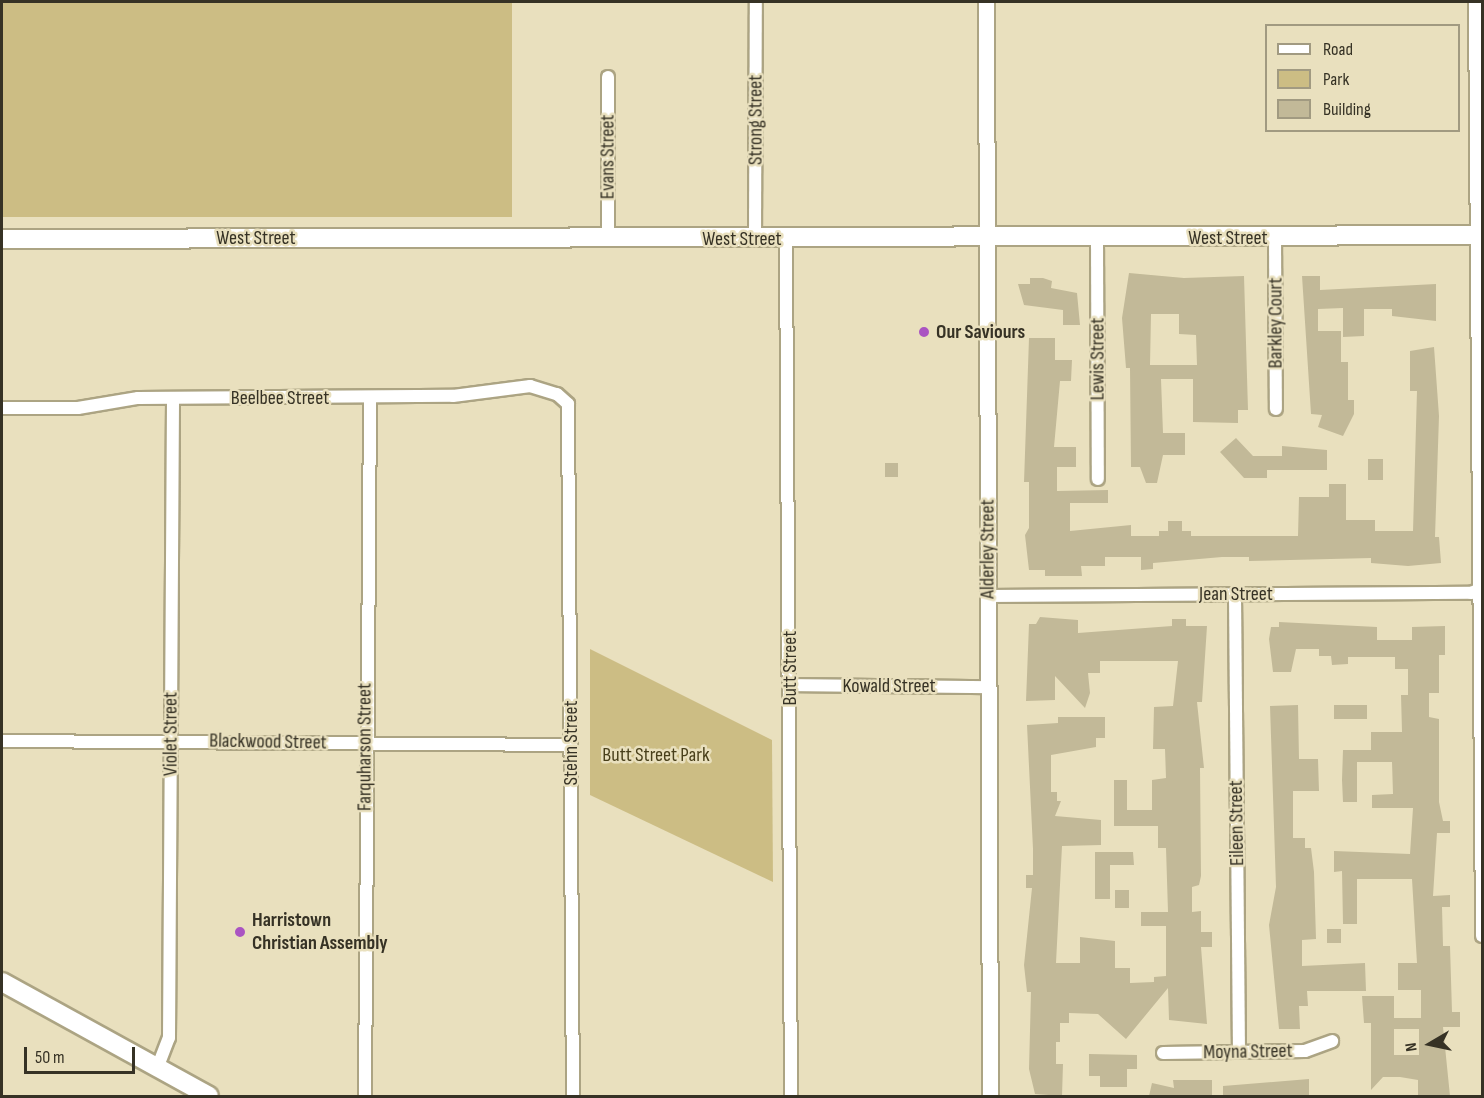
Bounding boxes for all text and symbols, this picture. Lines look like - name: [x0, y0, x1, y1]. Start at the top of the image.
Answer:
- legend: [1265, 24, 1460, 132]
- text: Road: [1323, 39, 1353, 60]
- text: Park: [1323, 69, 1349, 90]
- street label: Strong Street: [744, 75, 768, 165]
- text: Building: [1323, 99, 1371, 120]
- street label: Evans Street: [596, 115, 620, 199]
- street label: West Street: [216, 226, 296, 250]
- street label: West Street: [1188, 226, 1268, 250]
- street label: West Street: [702, 227, 782, 251]
- street label: Barkley Court: [1264, 278, 1288, 368]
- street label: Lewis Street: [1086, 318, 1110, 400]
- place label: Our Saviours: [936, 320, 1025, 344]
- marker: Our Saviours: [917, 325, 931, 339]
- street label: Beelbee Street: [231, 386, 329, 410]
- street label: Alderley Street: [976, 499, 1000, 599]
- street label: Jean Street: [1199, 582, 1273, 606]
- street label: Butt Street: [778, 631, 802, 705]
- street label: Kowald Street: [842, 674, 936, 698]
- street label: Farquharson Street: [353, 683, 377, 811]
- street label: Violet Street: [159, 692, 183, 776]
- street label: Stehn Street: [559, 700, 583, 786]
- street label: Blackwood Street: [209, 729, 327, 755]
- park label: Butt Street Park: [602, 743, 710, 767]
- street label: Eileen Street: [1224, 780, 1250, 866]
- place label: Harristown Christian Assembly: [252, 909, 388, 956]
- marker: Harristown Christian Assembly: [233, 925, 247, 939]
- north arrow: [1400, 1014, 1460, 1074]
- scale bar: [27, 1035, 138, 1073]
- street label: Moyna Street: [1203, 1039, 1293, 1065]
- text: N: [1402, 1041, 1422, 1053]
- text: 50 m: [35, 1047, 65, 1068]

